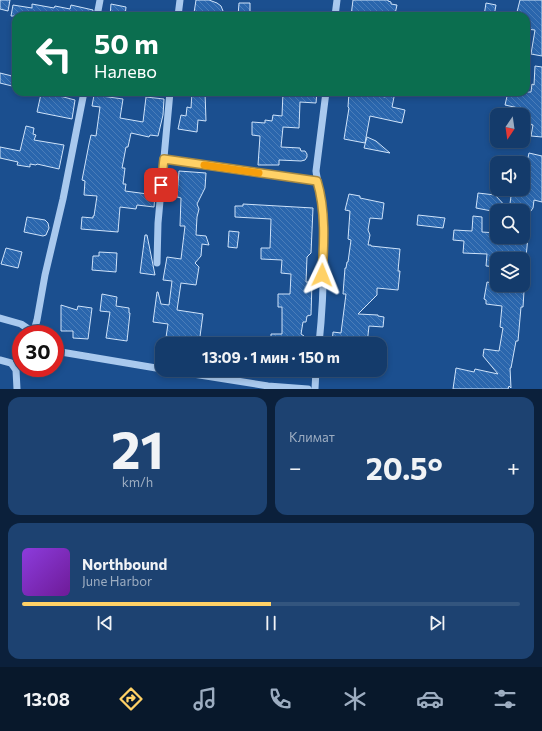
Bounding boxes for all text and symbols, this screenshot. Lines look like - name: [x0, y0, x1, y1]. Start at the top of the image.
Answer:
- text: 50 m: [94, 26, 159, 60]
- icon: left: [28, 28, 80, 80]
- text: Налево: [94, 60, 157, 82]
- north arrow: [490, 108, 530, 148]
- map controls: [490, 108, 530, 292]
- button: sound: [490, 156, 530, 196]
- pin: [144, 168, 178, 202]
- icon: arrive: [150, 174, 172, 196]
- button: search: [490, 204, 530, 244]
- button: layers: [490, 252, 530, 292]
- position arrow: [301, 254, 343, 296]
- speed limit sign: 30: [12, 325, 64, 377]
- text: 13:09 · 1 мин · 150 m: [202, 348, 340, 366]
- text: 21: [111, 416, 164, 480]
- text: Климат: [289, 429, 335, 445]
- text: 20.5°: [366, 449, 443, 486]
- text: −: [289, 454, 302, 481]
- text: +: [507, 454, 520, 481]
- text: km/h: [122, 474, 153, 490]
- text: Northbound: [82, 555, 167, 573]
- text: June Harbor: [82, 573, 152, 589]
- icon: previous: [94, 612, 116, 634]
- icon: pause: [260, 612, 282, 634]
- icon: next: [426, 612, 448, 634]
- icon: directions: [117, 685, 145, 713]
- icon: music: [191, 685, 219, 713]
- icon: phone: [266, 685, 294, 713]
- icon: climate: [341, 685, 369, 713]
- icon: car: [416, 685, 444, 713]
- icon: filters: [491, 685, 519, 713]
- text: 13:08: [23, 688, 70, 710]

